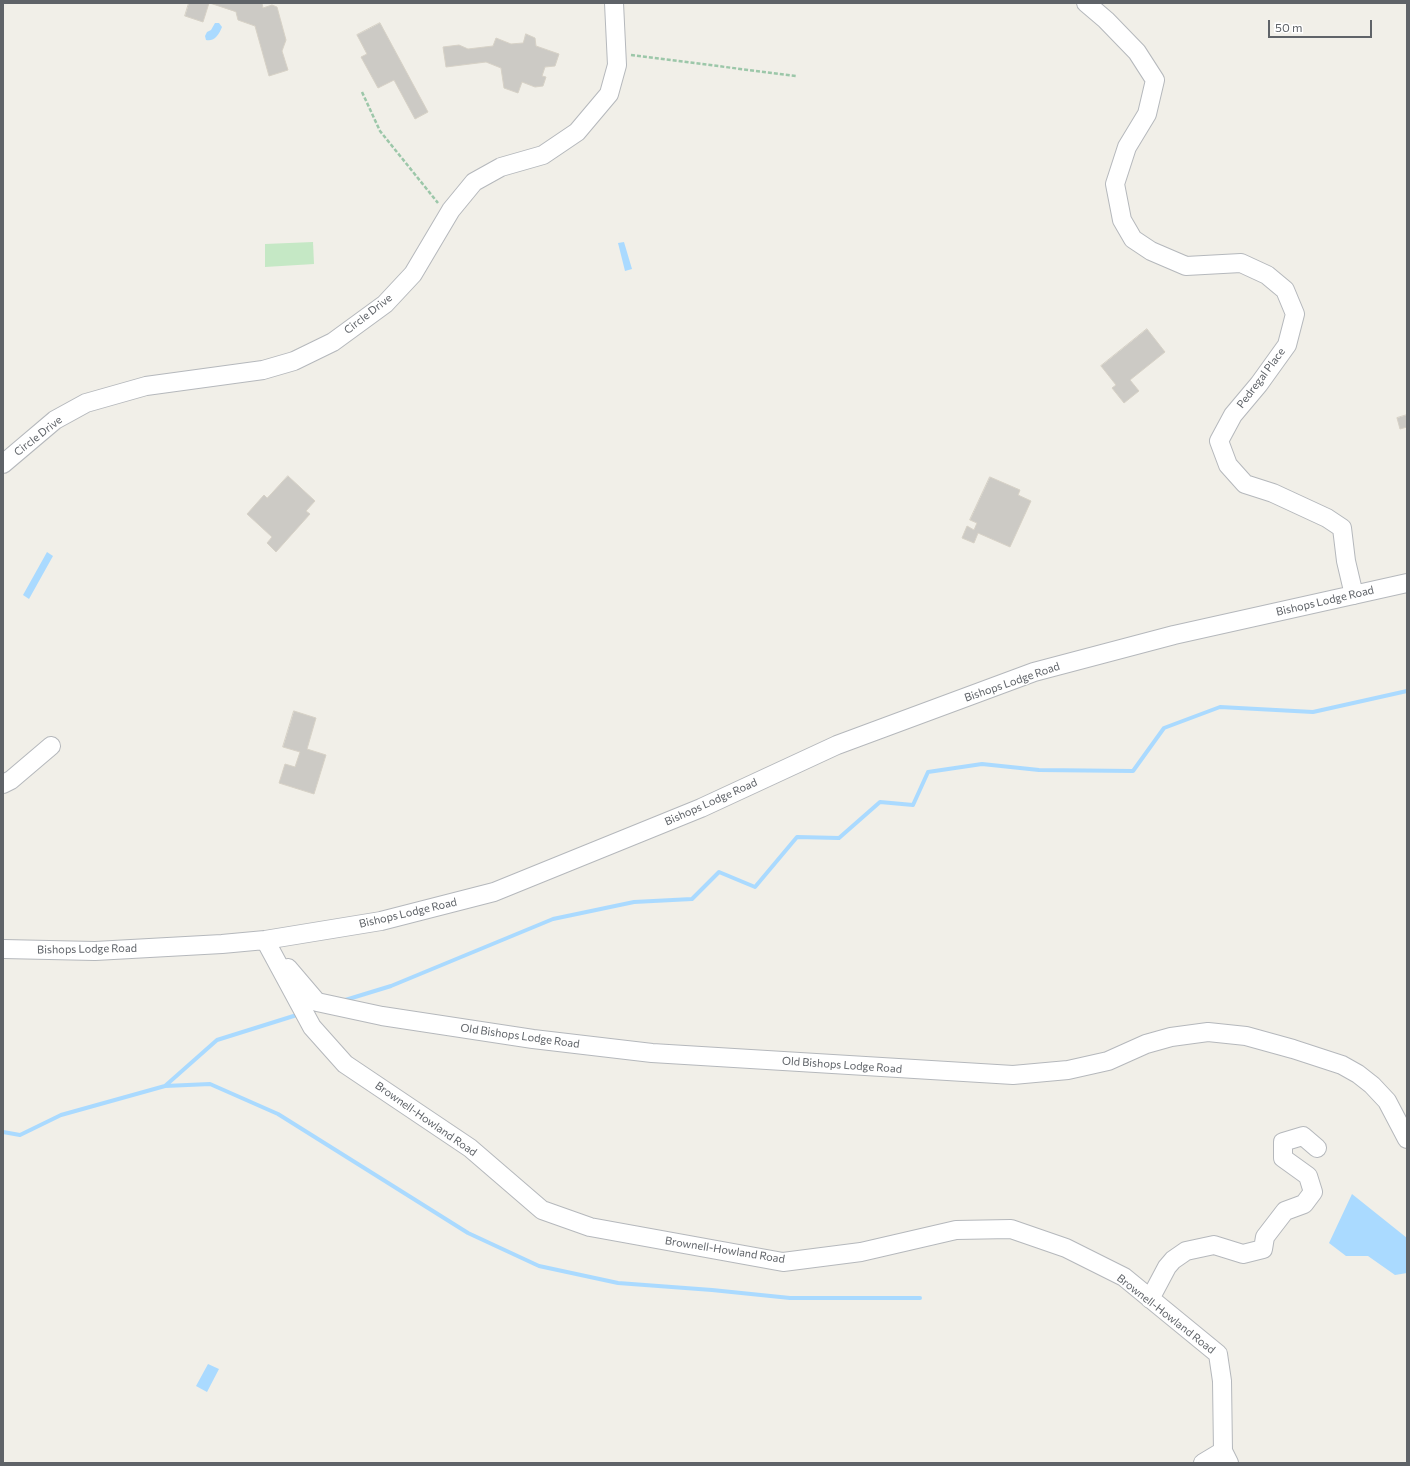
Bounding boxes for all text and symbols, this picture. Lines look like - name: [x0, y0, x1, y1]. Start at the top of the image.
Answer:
- scale bar: [1270, 12, 1374, 38]
- text: 50 m: [1275, 20, 1303, 34]
- street label: Circle Drive: [341, 291, 395, 337]
- street label: Pedregal Place: [1234, 345, 1288, 411]
- street label: Circle Drive: [11, 413, 65, 459]
- street label: Bishops Lodge Road: [1275, 583, 1375, 619]
- street label: Bishops Lodge Road: [963, 659, 1061, 705]
- street label: Bishops Lodge Road: [663, 776, 759, 828]
- street label: Bishops Lodge Road: [358, 895, 458, 931]
- street label: Bishops Lodge Road: [37, 942, 137, 956]
- street label: Old Bishops Lodge Road: [460, 1021, 580, 1051]
- street label: Old Bishops Lodge Road: [782, 1054, 902, 1076]
- street label: Brownell-Howland Road: [373, 1079, 479, 1159]
- street label: Brownell-Howland Road: [664, 1234, 786, 1266]
- street label: Brownell-Howland Road: [1114, 1271, 1218, 1357]

